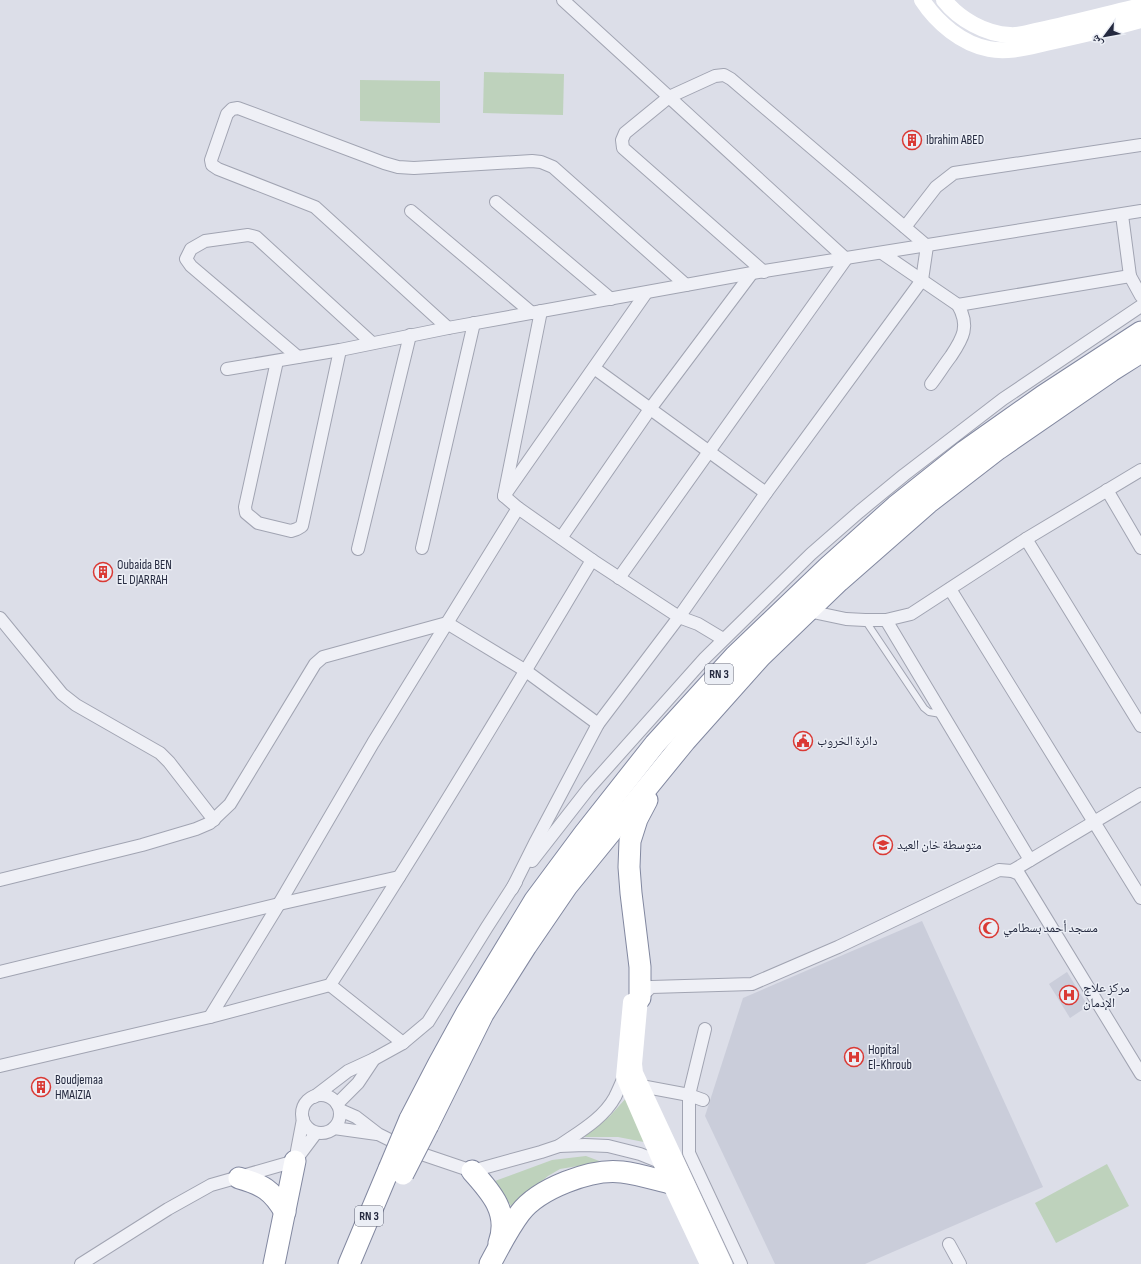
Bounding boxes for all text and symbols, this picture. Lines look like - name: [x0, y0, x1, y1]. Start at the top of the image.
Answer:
- north arrow: [1085, 16, 1125, 56]
- text: ش: [1088, 32, 1106, 49]
- building icon: Ibrahim ABED: [901, 129, 923, 151]
- place label: Ibrahim ABED: [926, 132, 984, 148]
- place label: Oubaida BEN EL DJARRAH: [117, 557, 172, 588]
- building icon: Oubaida BEN EL DJARRAH: [92, 561, 114, 583]
- road number: RN 3: [705, 664, 733, 684]
- public building icon: دائرة الخروب: [792, 730, 814, 752]
- place label: دائرة الخروب: [817, 733, 878, 749]
- school or university icon: متوسطة خان العيد: [872, 834, 894, 856]
- place label: متوسطة خان العيد: [897, 837, 982, 853]
- mosque icon: مسجد أحمد بسطامي: [978, 917, 1000, 939]
- place label: مسجد أحمد بسطامي: [1003, 920, 1098, 938]
- place label: مركز علاج الإدمان: [1083, 980, 1130, 1011]
- hospital icon: مركز علاج الإدمان: [1058, 984, 1080, 1006]
- place label: Hopital El-Khroub: [868, 1042, 912, 1073]
- hospital icon: Hopital El-Khroub: [843, 1046, 865, 1068]
- place label: Boudjemaa HMAIZIA: [55, 1072, 103, 1103]
- building icon: Boudjemaa HMAIZIA: [30, 1076, 52, 1098]
- road number: RN 3: [355, 1206, 383, 1226]

